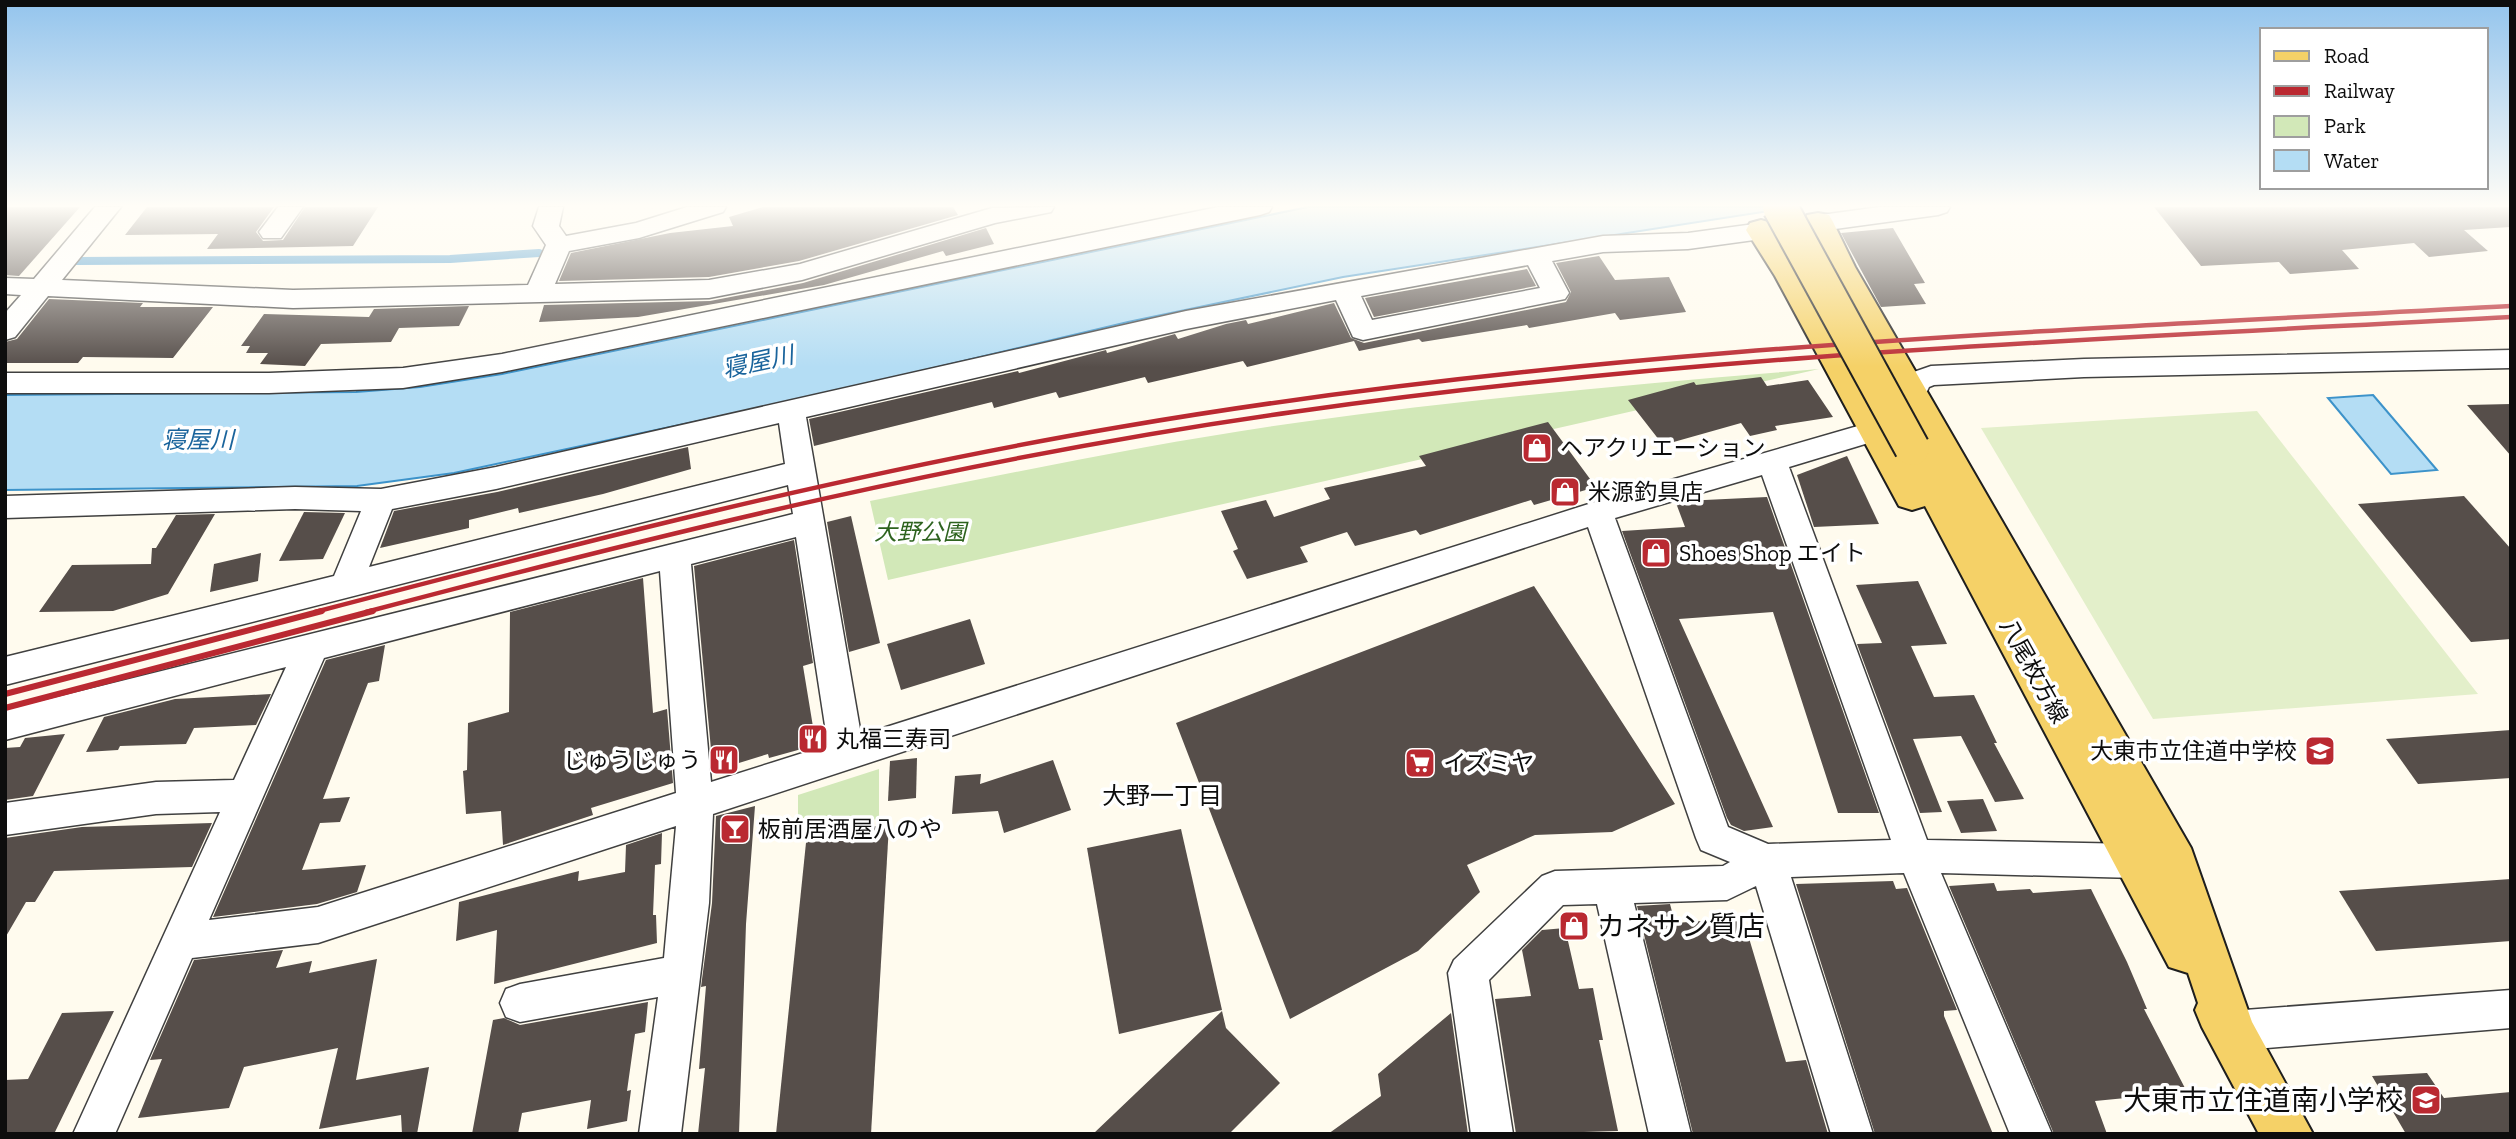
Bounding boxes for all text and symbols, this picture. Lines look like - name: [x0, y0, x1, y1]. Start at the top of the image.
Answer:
- legend: [2260, 28, 2488, 189]
- text: Road: [2324, 43, 2370, 68]
- text: Railway: [2324, 78, 2395, 103]
- text: Park: [2324, 113, 2366, 138]
- text: Water: [2324, 148, 2379, 173]
- water label: 寝屋川: [720, 339, 799, 383]
- water label: 寝屋川: [162, 425, 237, 454]
- shop icon: ヘアクリエーション: [1520, 431, 1554, 465]
- place label: ヘアクリエーション: [1560, 434, 1765, 462]
- shop icon: 米源釣具店: [1548, 475, 1582, 509]
- place label: 米源釣具店: [1588, 478, 1703, 506]
- park label: 大野公園: [874, 518, 969, 546]
- shop icon: Shoes Shop エイト: [1639, 536, 1673, 570]
- place label: Shoes Shop エイト: [1679, 539, 1866, 567]
- street label: 八尾枚方線: [1994, 614, 2074, 728]
- restaurant icon: 丸福三寿司: [796, 722, 830, 756]
- place label: 丸福三寿司: [836, 725, 951, 753]
- school or university icon: 大東市立住道中学校: [2303, 734, 2337, 768]
- place label: 大東市立住道中学校: [2090, 737, 2297, 765]
- restaurant icon: じゅうじゅう: [707, 743, 741, 777]
- place label: じゅうじゅう: [563, 746, 701, 774]
- supermarket icon: イズミヤ: [1403, 746, 1437, 780]
- place label: イズミヤ: [1443, 749, 1534, 777]
- district label: 大野一丁目: [1102, 781, 1222, 810]
- bar icon: 板前居酒屋八のや: [718, 812, 752, 846]
- place label: 板前居酒屋八のや: [758, 815, 942, 843]
- shop icon: カネサン質店: [1557, 909, 1591, 943]
- place label: カネサン質店: [1597, 910, 1765, 943]
- school or university icon: 大東市立住道南小学校: [2409, 1083, 2443, 1117]
- place label: 大東市立住道南小学校: [2123, 1084, 2403, 1117]

